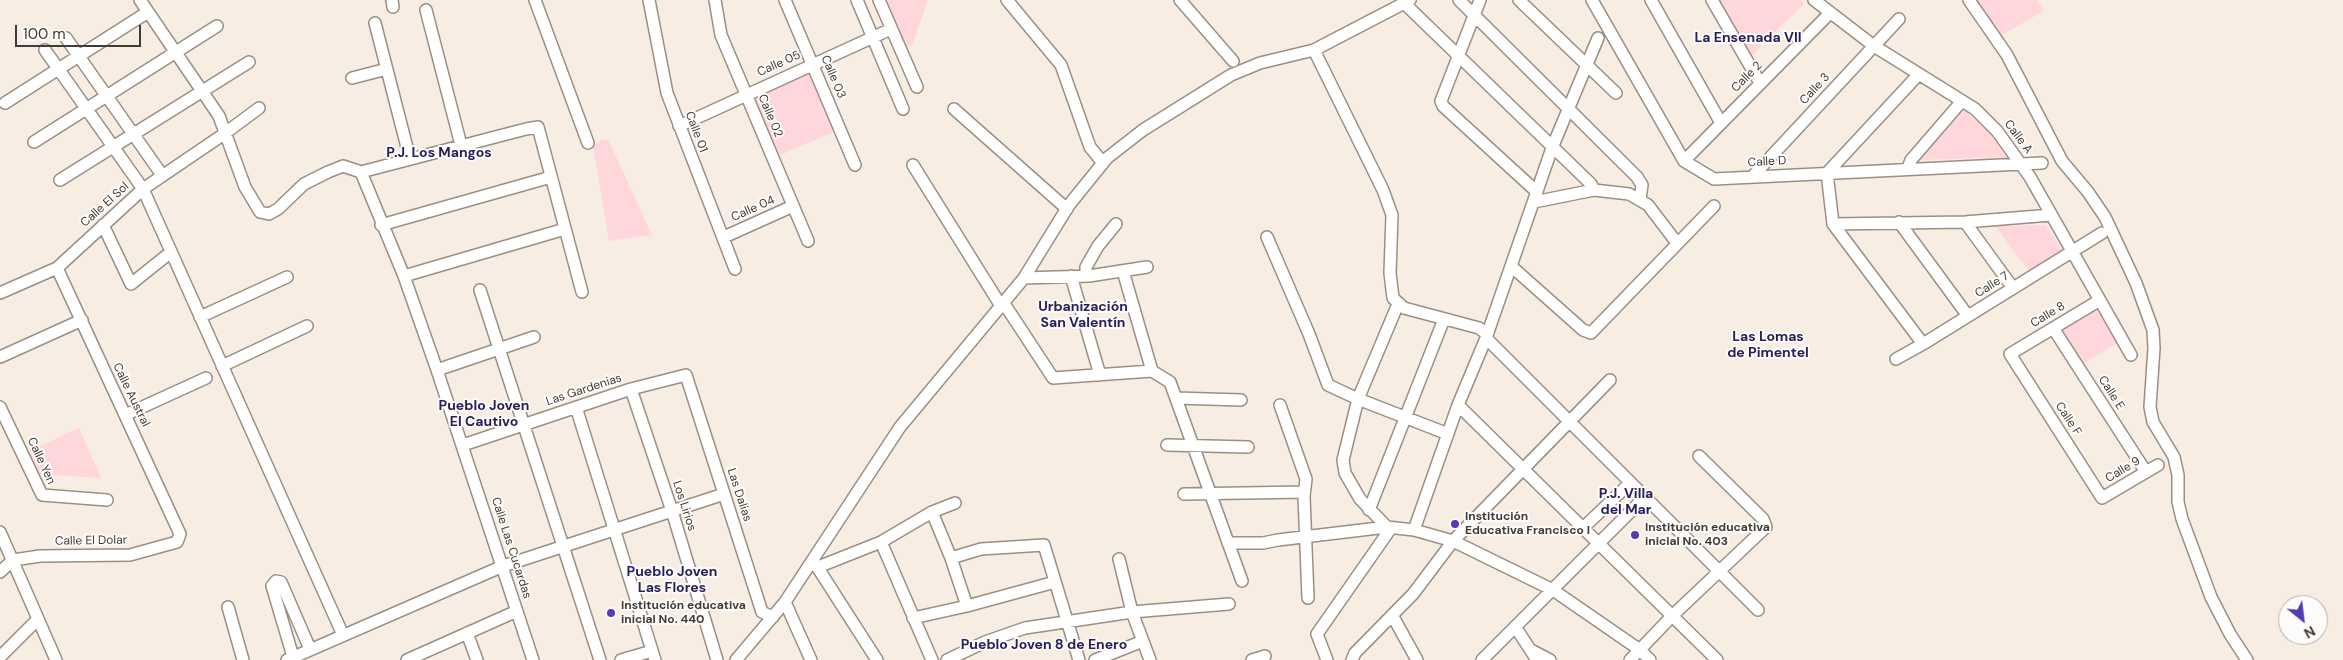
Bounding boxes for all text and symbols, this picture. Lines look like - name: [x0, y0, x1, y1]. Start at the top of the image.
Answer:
- scale bar: [18, 15, 144, 47]
- text: 100 m: [23, 24, 66, 44]
- district label: La Ensenada VII: [1695, 30, 1801, 46]
- street label: Calle 05: [755, 48, 803, 80]
- street label: Calle 03: [817, 53, 849, 101]
- street label: Calle 2: [1729, 59, 1765, 95]
- street label: Calle 3: [1797, 70, 1833, 108]
- street label: Calle 02: [754, 92, 786, 140]
- street label: Calle 01: [682, 110, 710, 154]
- street label: Calle A: [2001, 117, 2035, 157]
- district label: P.J. Los Mangos: [386, 145, 492, 161]
- street label: Calle D: [1747, 154, 1787, 170]
- street label: Calle El Sol: [78, 180, 132, 230]
- street label: Calle 04: [729, 193, 777, 225]
- street label: Calle 7: [1973, 269, 2011, 301]
- district label: Urbanización San Valentín: [1038, 299, 1128, 332]
- street label: Calle 8: [2028, 299, 2068, 331]
- district label: Las Lomas de Pimentel: [1727, 329, 1809, 362]
- street label: Calle Austral: [109, 361, 153, 429]
- street label: Las Gardenias: [544, 371, 624, 409]
- street label: Calle E: [2095, 373, 2127, 413]
- district label: Pueblo Joven El Cautivo: [439, 398, 529, 431]
- street label: Calle F: [2052, 400, 2084, 438]
- street label: Calle Yen: [24, 435, 58, 487]
- street label: Calle 9: [2103, 454, 2143, 486]
- street label: Las Dalias: [724, 467, 754, 523]
- street label: Los Lirios: [669, 479, 699, 533]
- district label: P.J. Villa del Mar: [1599, 486, 1653, 518]
- street label: Calle Las Cucardas: [488, 496, 534, 600]
- place label: Institución Educativa Francisco I: [1465, 510, 1590, 538]
- marker: Institución Educativa Francisco I: [1449, 518, 1461, 530]
- place label: Institución educativa inicial No. 403: [1645, 521, 1770, 549]
- marker: Institución educativa inicial No. 403: [1629, 529, 1641, 541]
- street label: Calle El Dolar: [55, 533, 127, 549]
- district label: Pueblo Joven Las Flores: [627, 564, 717, 596]
- north arrow: [2278, 595, 2328, 645]
- place label: Institución educativa inicial No. 440: [621, 599, 746, 627]
- marker: Institución educativa inicial No. 440: [605, 607, 617, 619]
- text: N: [2301, 622, 2319, 643]
- district label: Pueblo Joven 8 de Enero: [961, 637, 1127, 653]

